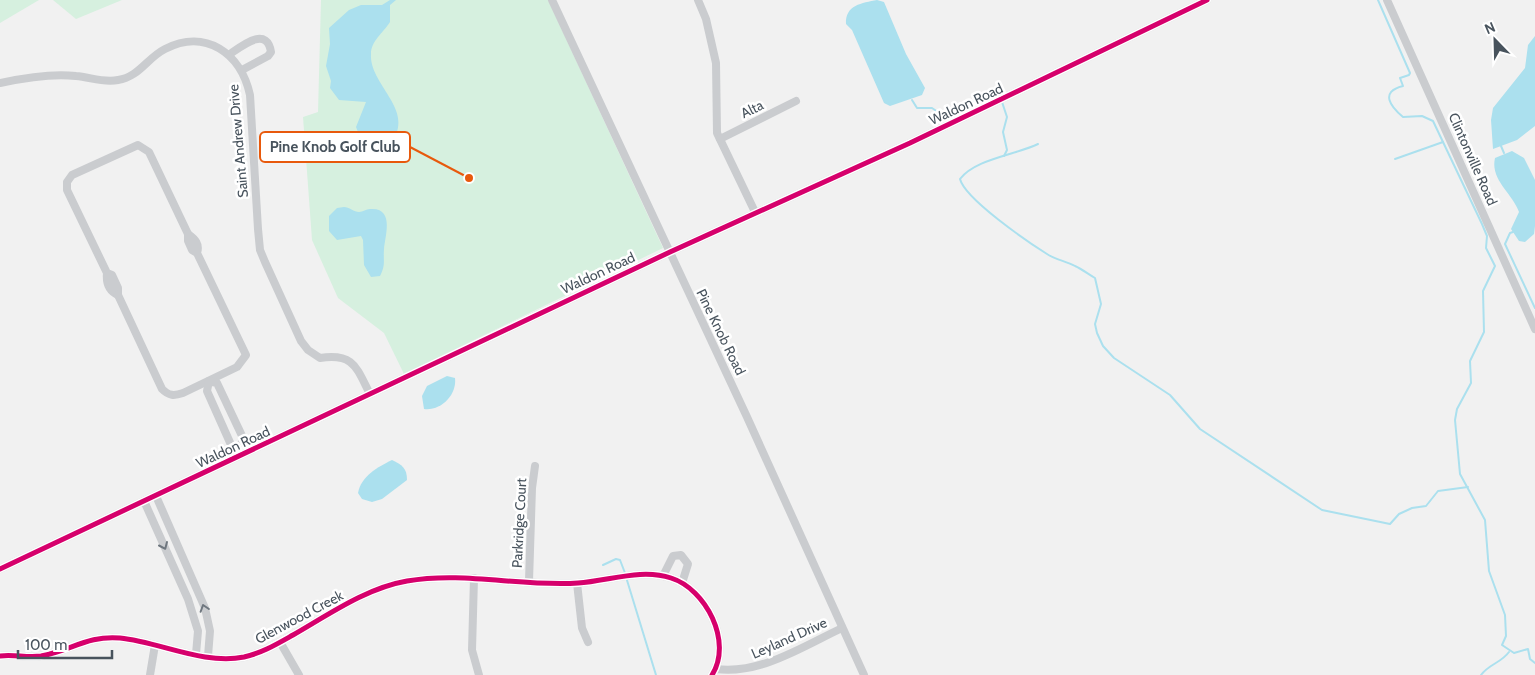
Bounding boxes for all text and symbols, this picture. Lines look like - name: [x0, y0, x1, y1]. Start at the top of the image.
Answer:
- north arrow: [1470, 15, 1520, 65]
- text: N: [1482, 18, 1498, 38]
- street label: Waldon Road: [926, 79, 1006, 129]
- street label: Saint Andrew Drive: [224, 84, 252, 198]
- street label: Alta: [738, 96, 767, 122]
- street label: Clintonville Road: [1445, 110, 1501, 208]
- callout: Pine Knob Golf Club: [260, 132, 410, 162]
- text: Pine Knob Golf Club: [270, 138, 401, 156]
- street label: Waldon Road: [558, 248, 638, 298]
- street label: Pine Knob Road: [692, 286, 750, 378]
- street label: Waldon Road: [193, 422, 273, 472]
- street label: Parkridge Court: [508, 477, 530, 569]
- one-way arrow: [158, 541, 169, 550]
- street label: Glenwood Creek: [252, 586, 347, 648]
- one-way arrow: [200, 604, 210, 613]
- street label: Leyland Drive: [748, 613, 830, 663]
- scale bar: [18, 628, 111, 660]
- text: 100 m: [25, 636, 67, 654]

